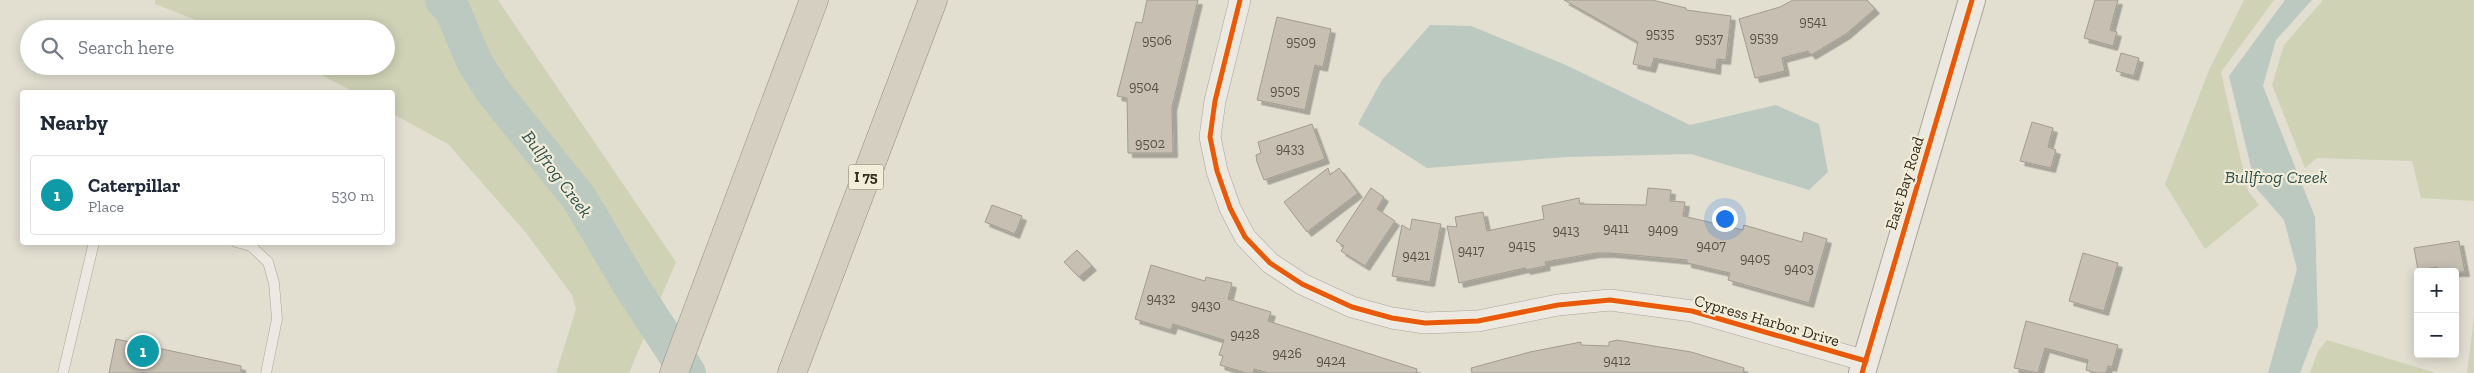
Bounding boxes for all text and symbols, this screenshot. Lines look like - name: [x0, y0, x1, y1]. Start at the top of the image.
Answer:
- house number: 9541: [1799, 13, 1827, 30]
- search box: [20, 20, 395, 75]
- house number: 9535: [1646, 25, 1674, 42]
- house number: 9539: [1750, 29, 1778, 46]
- house number: 9537: [1695, 30, 1723, 47]
- house number: 9506: [1142, 32, 1172, 49]
- house number: 9509: [1286, 33, 1316, 50]
- icon: search: [38, 34, 66, 62]
- text: Search here: [78, 36, 174, 59]
- house number: 9504: [1129, 78, 1160, 95]
- house number: 9505: [1270, 82, 1300, 99]
- text: Nearby: [40, 110, 108, 135]
- water label: Bullfrog Creek: [517, 126, 597, 222]
- street label: East Bay Road: [1881, 134, 1928, 232]
- house number: 9502: [1135, 135, 1165, 152]
- house number: 9433: [1276, 140, 1304, 157]
- road number: I 75: [848, 164, 884, 190]
- water label: Bullfrog Creek: [2224, 166, 2328, 188]
- text: Caterpillar: [88, 174, 180, 197]
- text: 1: [54, 186, 60, 205]
- text: 530 m: [331, 186, 374, 205]
- text: Place: [88, 197, 124, 216]
- your location: [1712, 206, 1738, 232]
- house number: 9411: [1603, 220, 1629, 237]
- house number: 9409: [1648, 221, 1678, 238]
- house number: 9413: [1552, 222, 1580, 239]
- house number: 9415: [1508, 237, 1536, 254]
- house number: 9407: [1696, 237, 1726, 254]
- house number: 9417: [1458, 242, 1485, 259]
- house number: 9421: [1402, 247, 1430, 264]
- house number: 9405: [1740, 250, 1770, 267]
- house number: 9403: [1784, 260, 1814, 277]
- map controls: [2414, 268, 2459, 358]
- button: +: [2414, 268, 2459, 313]
- house number: 9432: [1146, 290, 1176, 307]
- street label: Cypress Harbor Drive: [1692, 291, 1842, 350]
- house number: 9430: [1191, 297, 1221, 314]
- button: −: [2414, 313, 2459, 358]
- house number: 9428: [1230, 326, 1260, 343]
- pin: 1: [127, 332, 159, 370]
- house number: 9426: [1272, 345, 1302, 362]
- house number: 9424: [1316, 352, 1346, 369]
- house number: 9412: [1603, 352, 1631, 369]

